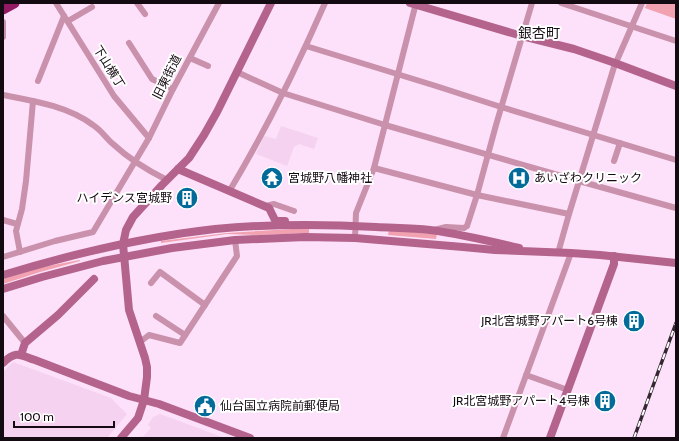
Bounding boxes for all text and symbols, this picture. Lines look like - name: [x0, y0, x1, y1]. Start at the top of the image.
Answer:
- district label: 銀杏町: [518, 24, 560, 42]
- street label: 下山横丁: [90, 42, 129, 91]
- street label: 旧東街道: [149, 52, 184, 102]
- temple icon: 宮城野八幡神社: [259, 165, 285, 191]
- hospital icon: あいざわクリニック: [506, 165, 532, 191]
- place label: 宮城野八幡神社: [288, 170, 372, 185]
- place label: あいざわクリニック: [534, 170, 642, 185]
- building icon: ハイデンス宮城野: [174, 185, 200, 211]
- place label: ハイデンス宮城野: [76, 190, 172, 205]
- building icon: JR北宮城野アパート6号棟: [621, 308, 647, 334]
- place label: JR北宮城野アパート6号棟: [480, 313, 618, 328]
- building icon: JR北宮城野アパート4号棟: [592, 388, 618, 414]
- public building icon: 仙台国立病院前郵便局: [192, 393, 218, 419]
- place label: JR北宮城野アパート4号棟: [452, 393, 590, 408]
- place label: 仙台国立病院前郵便局: [220, 398, 340, 413]
- scale bar: [14, 403, 114, 429]
- text: 100 m: [20, 409, 54, 424]

